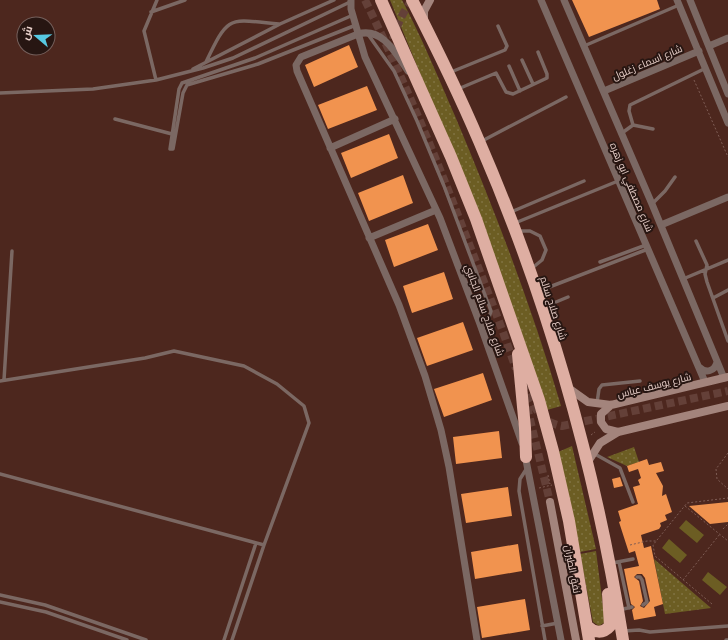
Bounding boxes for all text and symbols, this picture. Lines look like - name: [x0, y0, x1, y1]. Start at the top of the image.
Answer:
- north arrow: [16, 16, 56, 56]
- text: ش: [18, 24, 35, 42]
- street label: شارع اسماء زغلول: [610, 42, 684, 83]
- street label: شارع مصطفي ابو زهره: [606, 141, 656, 234]
- street label: شارع صلاح سالم الجانبي: [461, 262, 507, 358]
- street label: شارع صلاح سالم: [536, 275, 570, 342]
- street label: شارع يوسف عباس: [616, 370, 693, 401]
- street label: نفق الطيران: [561, 544, 584, 594]

